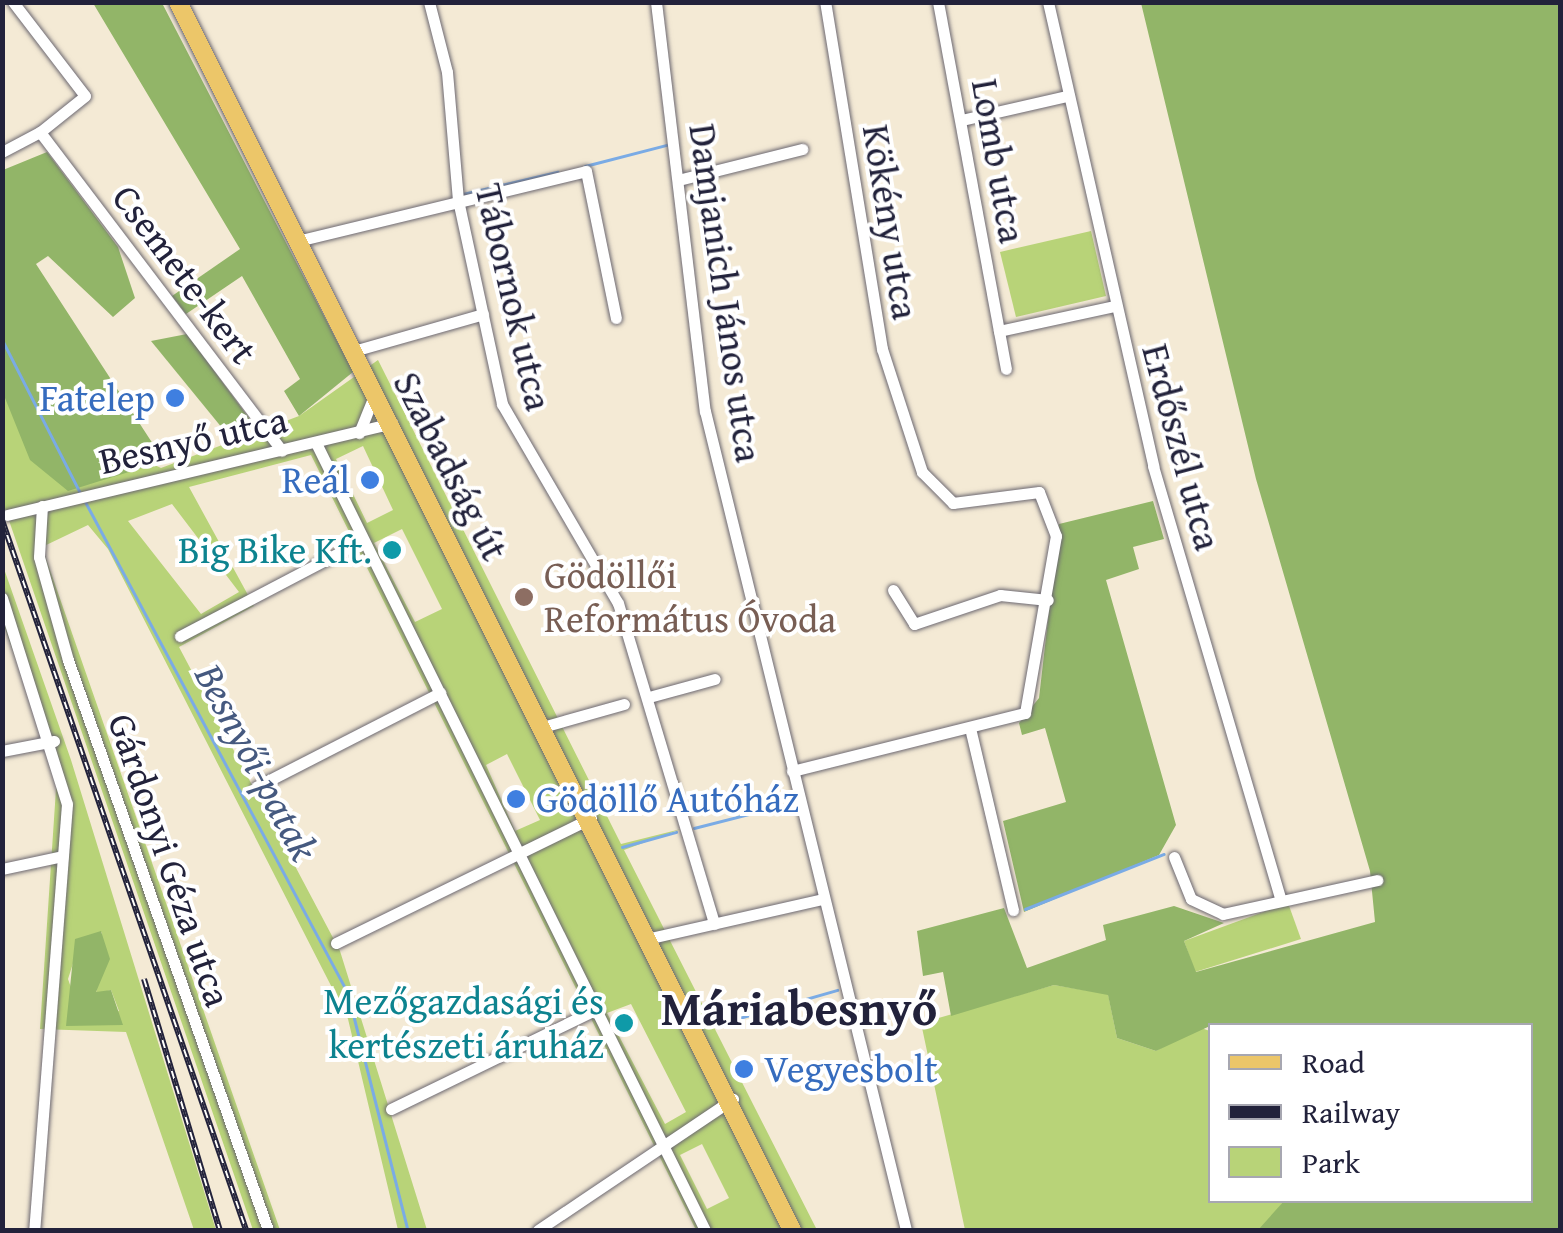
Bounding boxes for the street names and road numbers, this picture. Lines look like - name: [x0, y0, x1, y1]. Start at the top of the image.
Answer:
- street label: Lomb utca: [962, 75, 1036, 247]
- street label: Damjanich János utca: [680, 121, 772, 465]
- street label: Kökény utca: [853, 121, 929, 323]
- street label: Csemete-kert: [103, 176, 267, 372]
- street label: Tábornok utca: [466, 179, 562, 415]
- street label: Erdőszél utca: [1133, 339, 1231, 555]
- street label: Szabadság út: [384, 364, 518, 568]
- street label: Besnyő utca: [95, 396, 291, 484]
- street label: Gárdonyi Géza utca: [99, 708, 241, 1012]

